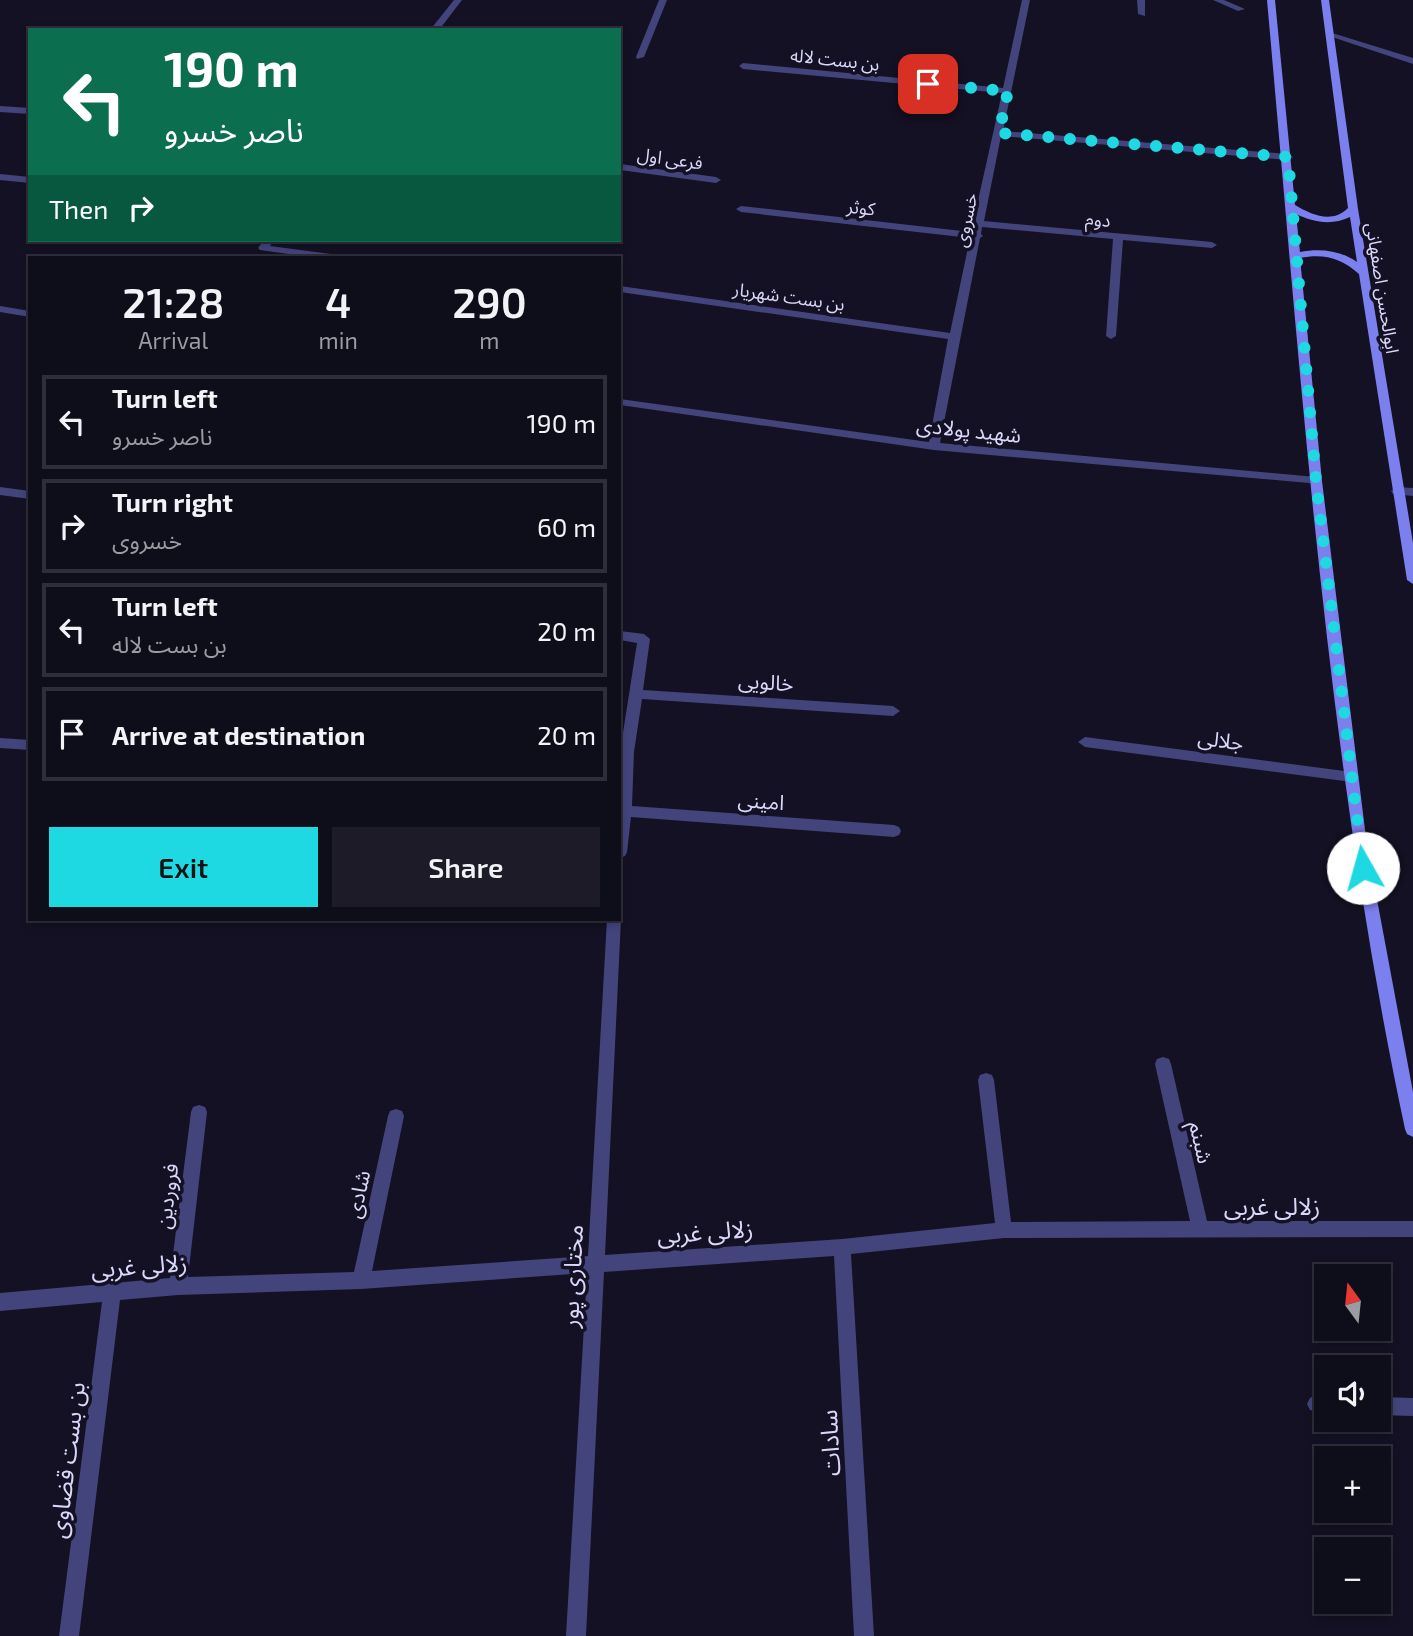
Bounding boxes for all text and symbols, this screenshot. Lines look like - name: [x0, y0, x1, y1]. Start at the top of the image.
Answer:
- text: 190 m: [164, 38, 299, 97]
- street label: بن بست لاله: [789, 43, 881, 76]
- pin: [898, 54, 958, 114]
- icon: left: [49, 56, 140, 147]
- icon: arrive: [909, 65, 947, 103]
- text: ناصر خسرو: [164, 110, 304, 148]
- street label: فرعی اول: [636, 143, 704, 174]
- icon: right: [122, 189, 160, 227]
- street label: خسروی: [949, 191, 982, 249]
- text: Then: [49, 193, 108, 224]
- street label: کوثر: [845, 194, 877, 220]
- street label: دوم: [1084, 207, 1112, 235]
- street label: ابوالحسن اصفهانی: [1361, 221, 1404, 355]
- text: 21:28: [122, 276, 224, 326]
- text: 4: [325, 276, 351, 326]
- text: 290: [452, 276, 527, 326]
- street label: بن بست شهریار: [730, 277, 846, 316]
- text: Arrival: [138, 326, 208, 354]
- text: min: [319, 326, 358, 354]
- text: m: [479, 326, 499, 354]
- text: Turn left: [112, 382, 218, 413]
- icon: left: [53, 403, 91, 441]
- text: 190 m: [527, 407, 596, 438]
- street label: شهید پولادی: [915, 411, 1023, 449]
- text: ناصر خسرو: [112, 422, 212, 450]
- text: Turn right: [112, 486, 233, 517]
- icon: right: [53, 507, 91, 545]
- text: 60 m: [537, 511, 596, 542]
- text: خسروی: [112, 526, 182, 554]
- text: Turn left: [112, 590, 218, 621]
- icon: left: [53, 611, 91, 649]
- text: 20 m: [537, 615, 596, 646]
- text: بن بست لاله: [112, 630, 227, 658]
- street label: خالویی: [737, 667, 795, 696]
- icon: arrive: [53, 715, 91, 753]
- text: Arrive at destination: [112, 719, 365, 750]
- text: 20 m: [537, 719, 596, 750]
- street label: جلالی: [1196, 723, 1245, 756]
- street label: امینی: [737, 786, 785, 815]
- button: Exit: [49, 827, 318, 907]
- button: Share: [332, 827, 600, 907]
- position arrow: [1326, 831, 1400, 905]
- street label: شبنم: [1181, 1118, 1219, 1167]
- street label: فروردین: [150, 1162, 183, 1230]
- street label: شادی: [340, 1168, 375, 1221]
- street label: زلالی غربی: [1224, 1191, 1320, 1221]
- street label: زلالی غربی: [656, 1213, 754, 1250]
- street label: مختاری پور: [554, 1224, 590, 1330]
- street label: زلالی غربی: [90, 1247, 188, 1284]
- north arrow: [1314, 1264, 1391, 1340]
- map controls: [1314, 1264, 1391, 1614]
- button: sound: [1314, 1355, 1391, 1432]
- street label: بن بست قضاوی: [42, 1380, 91, 1540]
- street label: سادات: [813, 1409, 845, 1477]
- button: +: [1314, 1446, 1391, 1523]
- button: −: [1314, 1537, 1391, 1614]

